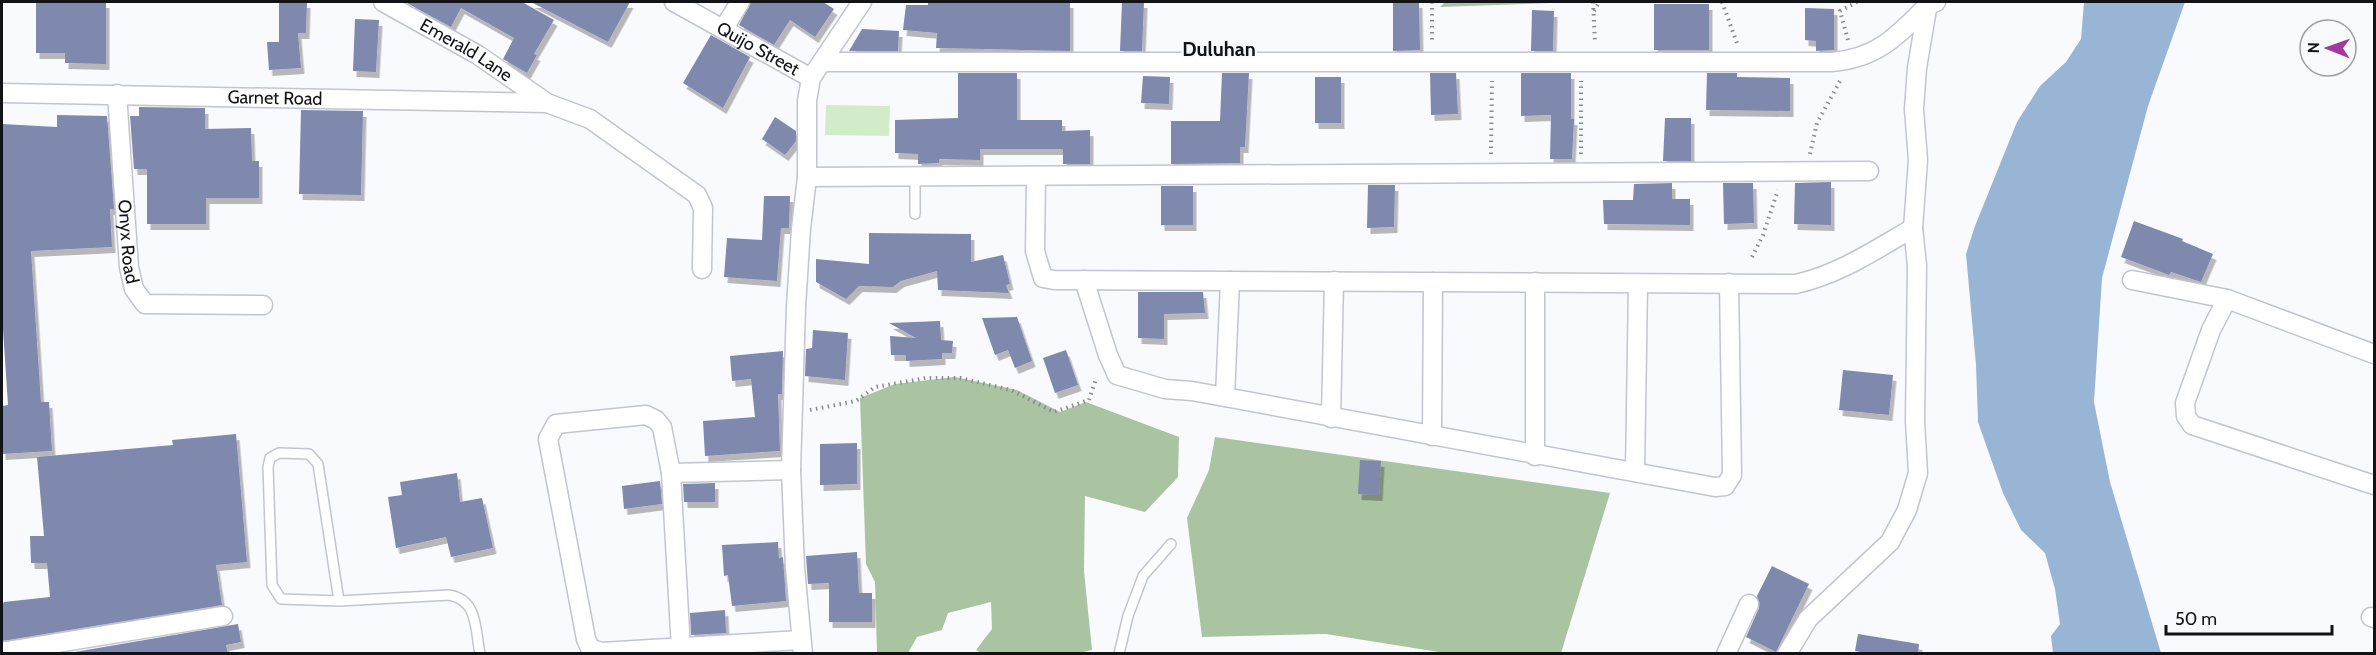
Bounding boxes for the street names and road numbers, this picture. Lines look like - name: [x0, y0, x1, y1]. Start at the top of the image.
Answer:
- street label: Emerald Lane: [416, 14, 517, 86]
- street label: Quijo Street: [713, 17, 803, 80]
- street label: Garnet Road: [227, 86, 323, 110]
- street label: Onyx Road: [113, 199, 143, 286]

